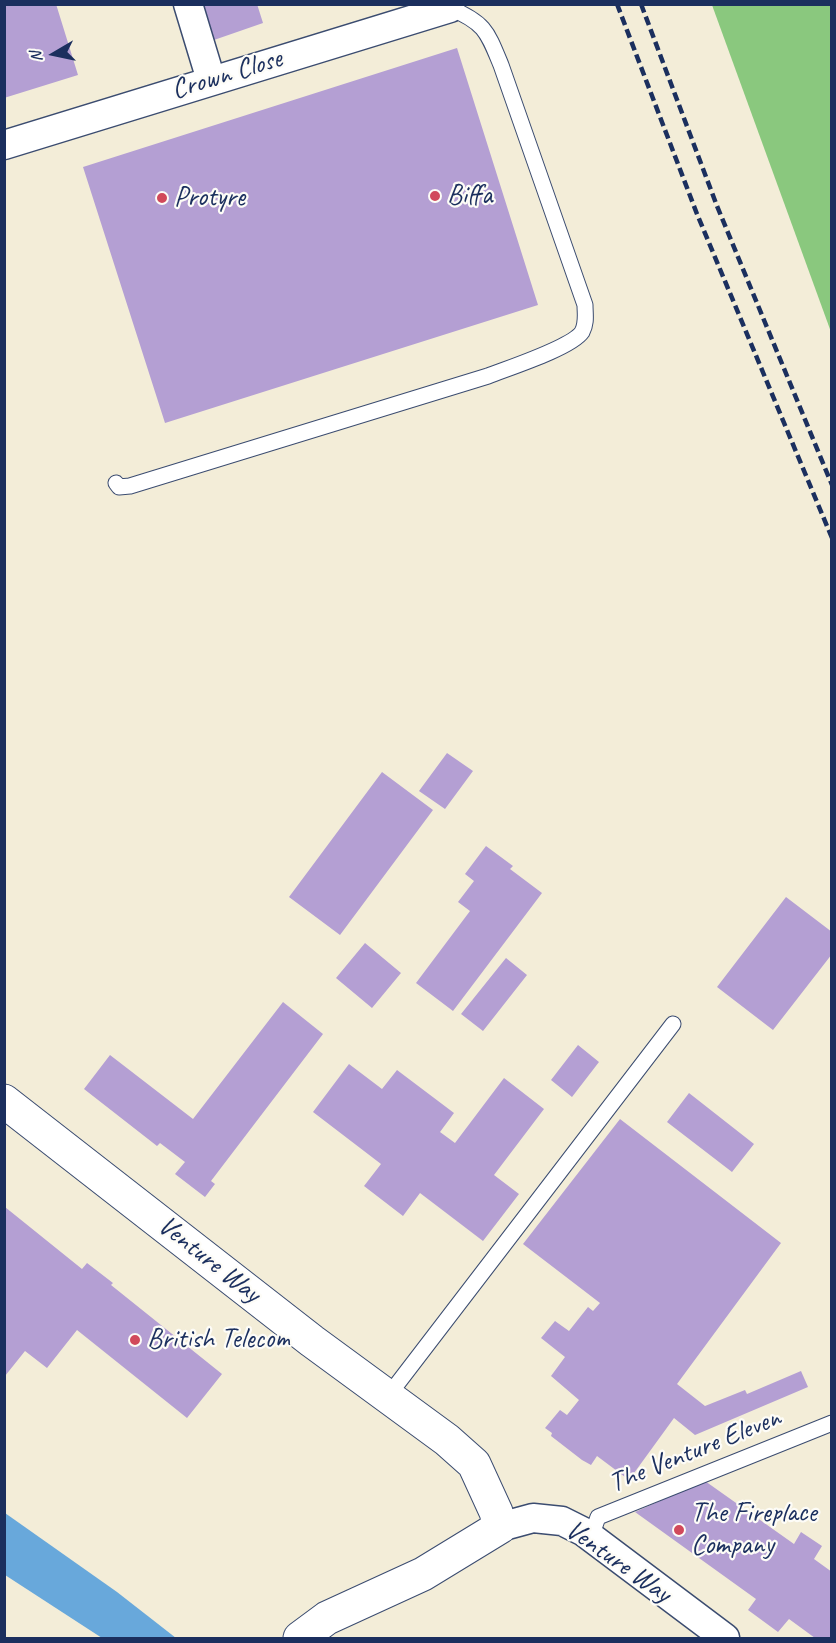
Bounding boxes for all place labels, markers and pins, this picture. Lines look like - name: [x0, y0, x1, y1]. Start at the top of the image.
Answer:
- place label: Biffa: [447, 179, 492, 213]
- place label: Protyre: [174, 181, 245, 215]
- marker: Biffa: [428, 189, 442, 203]
- marker: Protyre: [155, 191, 169, 205]
- place label: British Telecom: [147, 1323, 290, 1357]
- marker: British Telecom: [128, 1333, 142, 1347]
- place label: The Fireplace Company: [691, 1497, 816, 1563]
- marker: The Fireplace Company: [672, 1523, 686, 1537]

